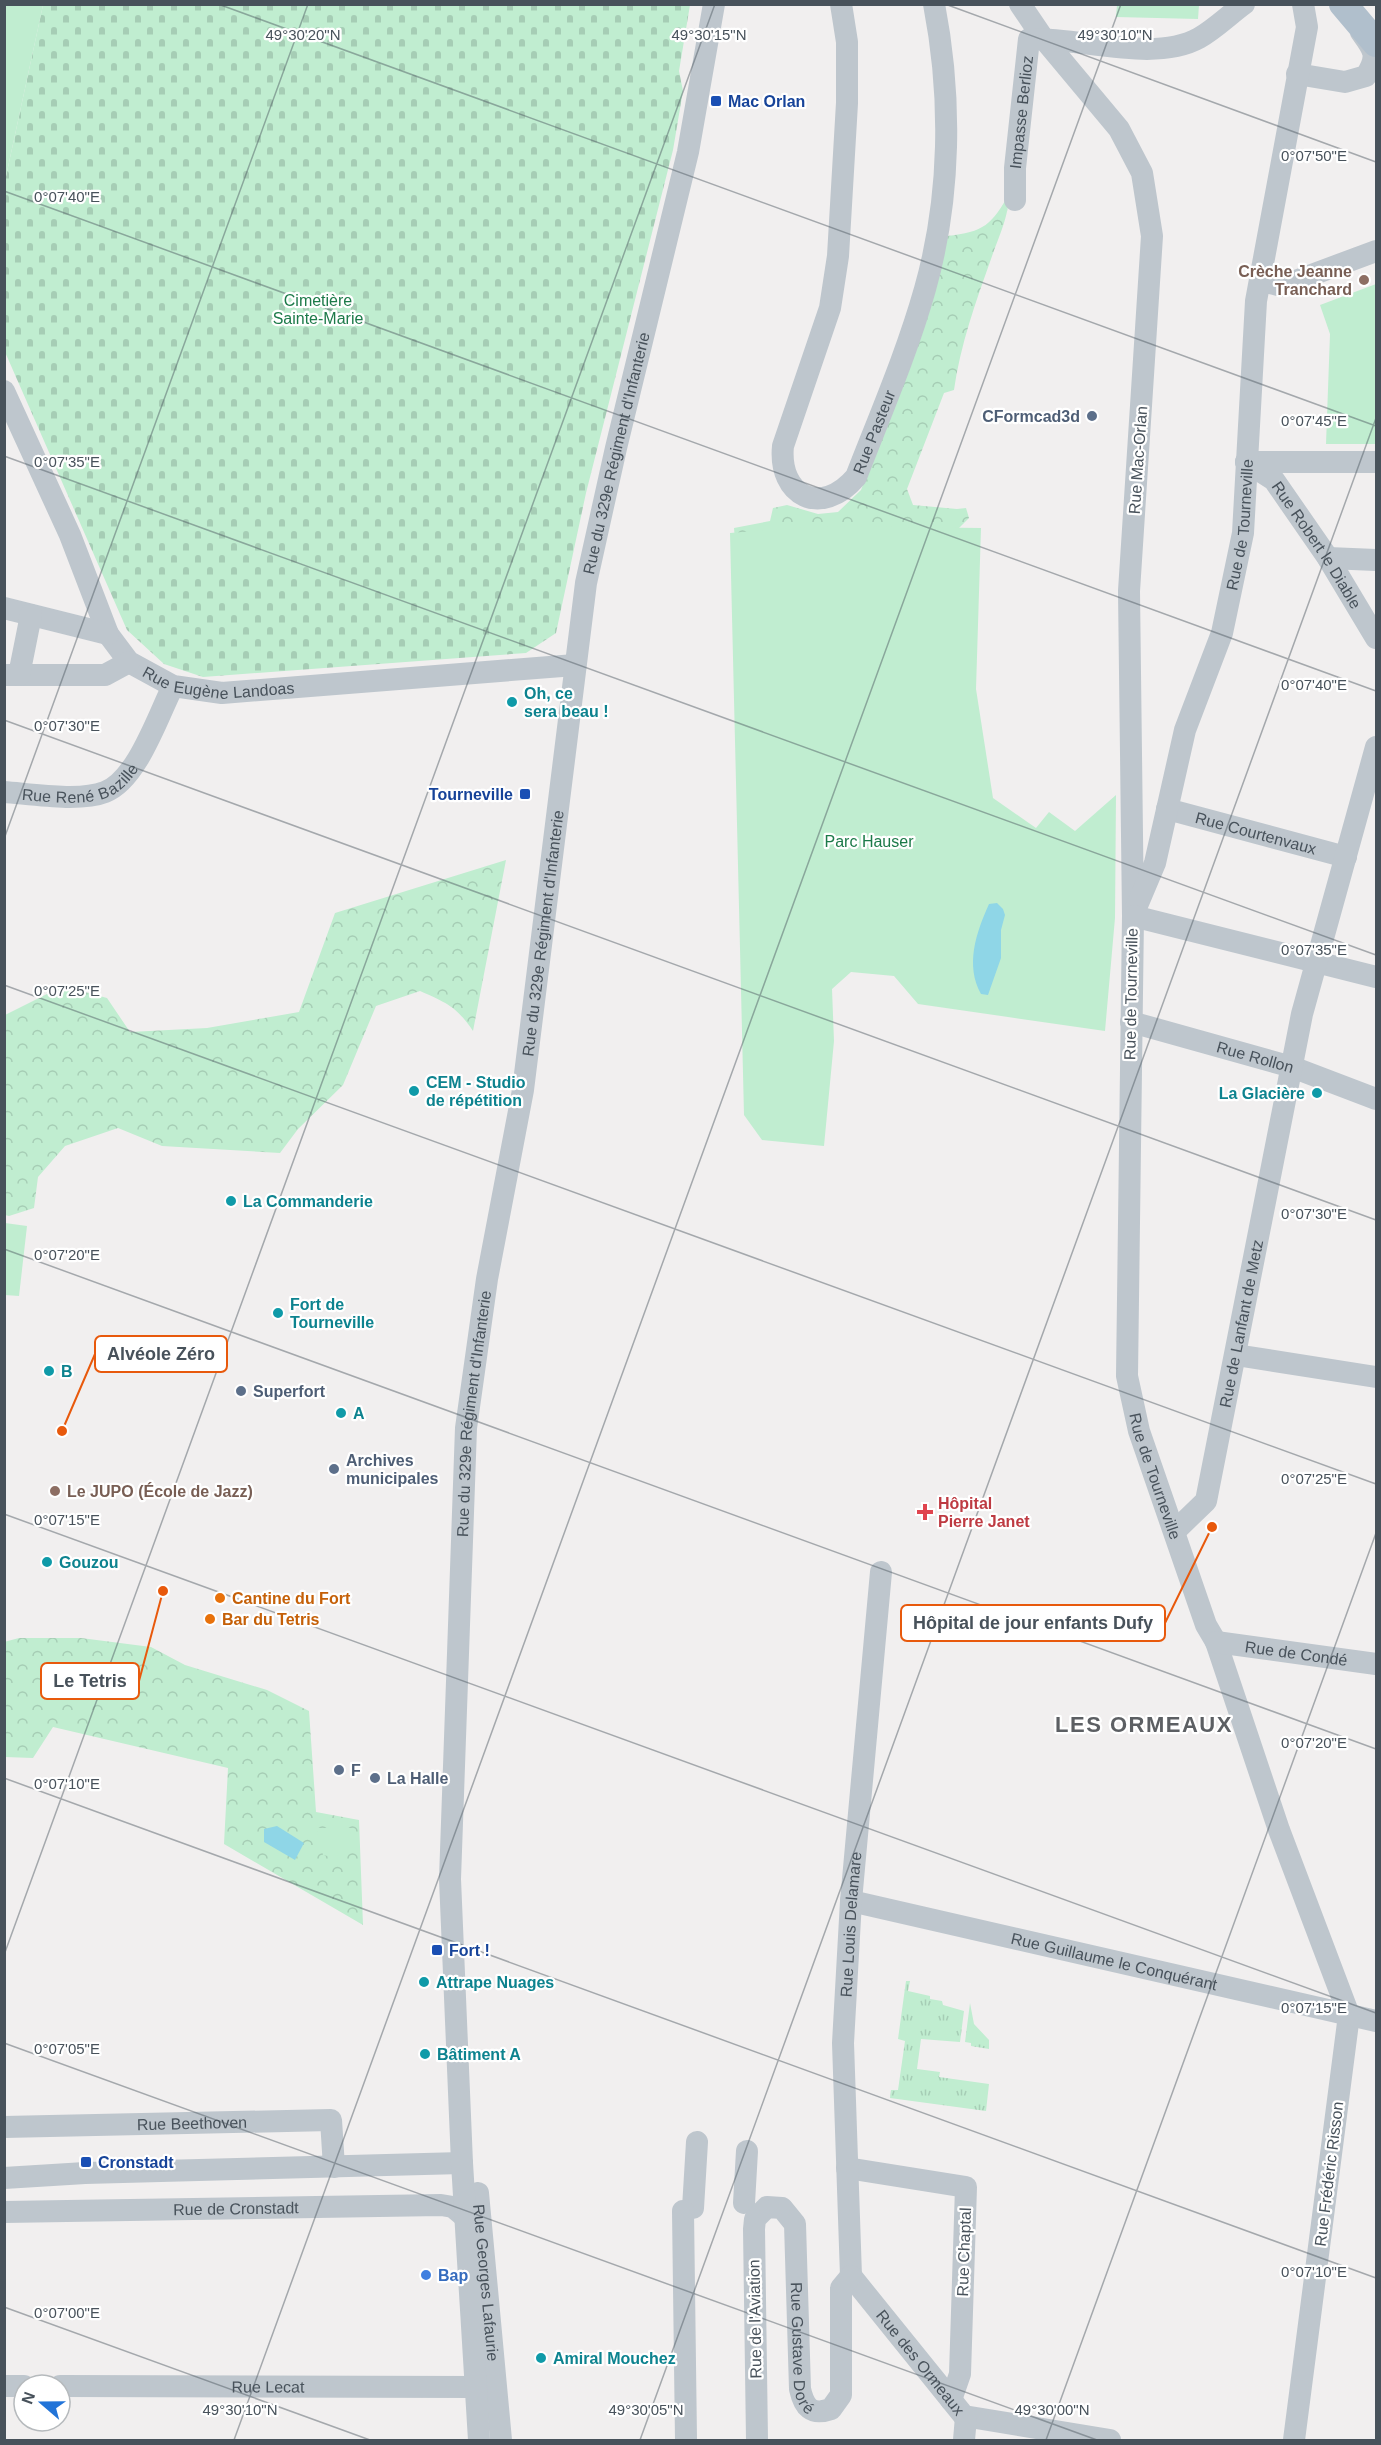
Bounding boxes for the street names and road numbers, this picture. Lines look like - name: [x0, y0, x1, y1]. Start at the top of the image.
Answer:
- street label: Impasse Berlioz: [1006, 55, 1036, 170]
- street label: Rue du 329e Régiment d'Infanterie: [580, 330, 652, 576]
- street label: Rue Pasteur: [849, 387, 898, 476]
- street label: Rue Mac-Orlan: [1126, 405, 1150, 515]
- street label: Rue de Tourneville: [1223, 459, 1256, 592]
- street label: Rue Robert le Diable: [1269, 478, 1365, 611]
- street label: Rue Eugène Landoas: [140, 663, 295, 702]
- street label: Rue René Bazille: [21, 760, 141, 805]
- street label: Rue Courtenvaux: [1193, 808, 1318, 857]
- street label: Rue du 329e Régiment d'Infanterie: [519, 809, 566, 1057]
- street label: Rue de Tourneville: [1121, 928, 1141, 1060]
- street label: Rue Rollon: [1215, 1038, 1296, 1076]
- street label: Rue de Lanfant de Metz: [1216, 1238, 1266, 1409]
- street label: Rue du 329e Régiment d'Infanterie: [454, 1289, 494, 1537]
- street label: Rue de Tourneville: [1127, 1411, 1184, 1542]
- street label: Rue de Condé: [1244, 1638, 1349, 1669]
- street label: Rue Louis Delamare: [837, 1851, 864, 1998]
- street label: Rue Guillaume le Conquérant: [1009, 1929, 1219, 1993]
- street label: Rue Frédéric Risson: [1312, 2101, 1346, 2247]
- street label: Rue Beethoven: [137, 2113, 247, 2133]
- street label: Rue de Cronstadt: [173, 2199, 299, 2218]
- street label: Rue Georges Lafaurie: [471, 2203, 502, 2362]
- street label: Rue Chaptal: [954, 2207, 974, 2297]
- street label: Rue de l'Aviation: [745, 2259, 765, 2379]
- street label: Rue Gustave Doré: [788, 2282, 818, 2417]
- street label: Rue des Ormeaux: [873, 2306, 968, 2418]
- street label: Rue Lecat: [231, 2378, 305, 2395]

